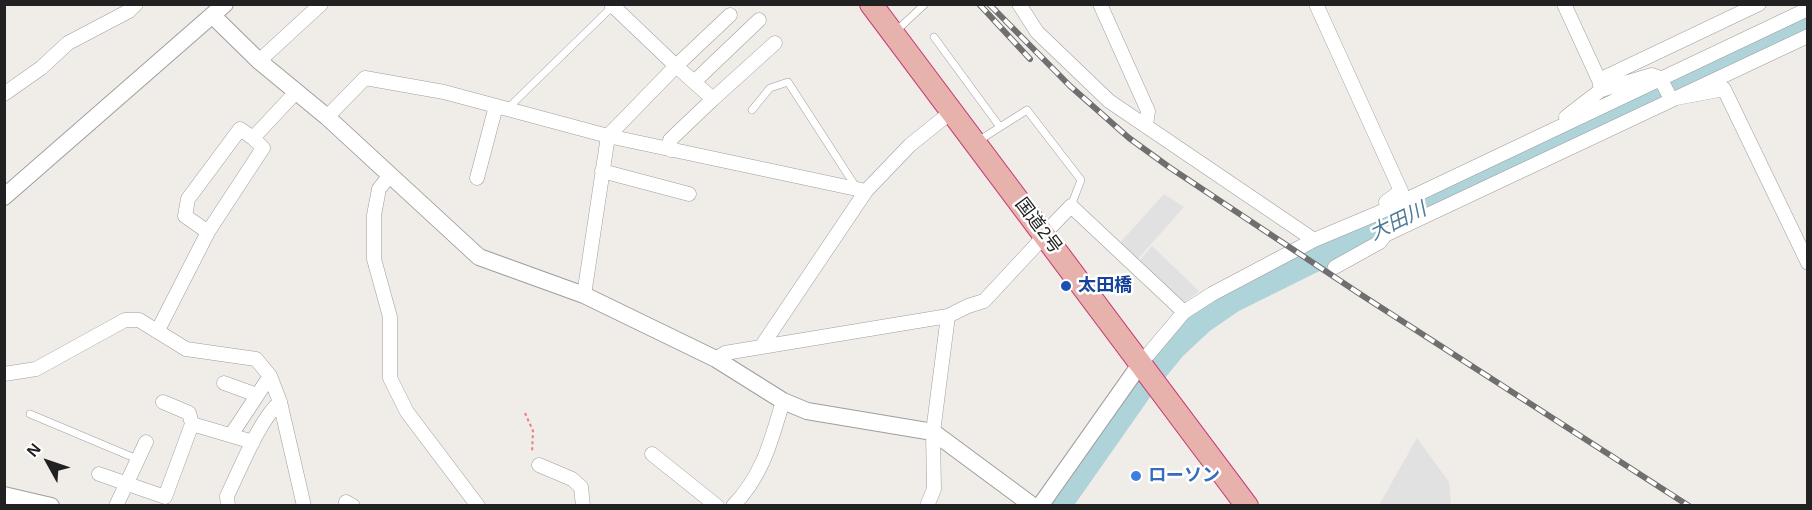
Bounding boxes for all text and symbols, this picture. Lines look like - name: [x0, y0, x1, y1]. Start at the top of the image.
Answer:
- street label: 国道2号: [1010, 194, 1066, 258]
- water label: 大田川: [1366, 198, 1430, 246]
- place label: 太田橋: [1078, 275, 1132, 297]
- marker: 太田橋: [1059, 279, 1073, 293]
- north arrow: [18, 432, 78, 492]
- text: N: [24, 440, 44, 460]
- place label: ローソン: [1148, 465, 1220, 487]
- marker: ローソン: [1129, 469, 1143, 483]

